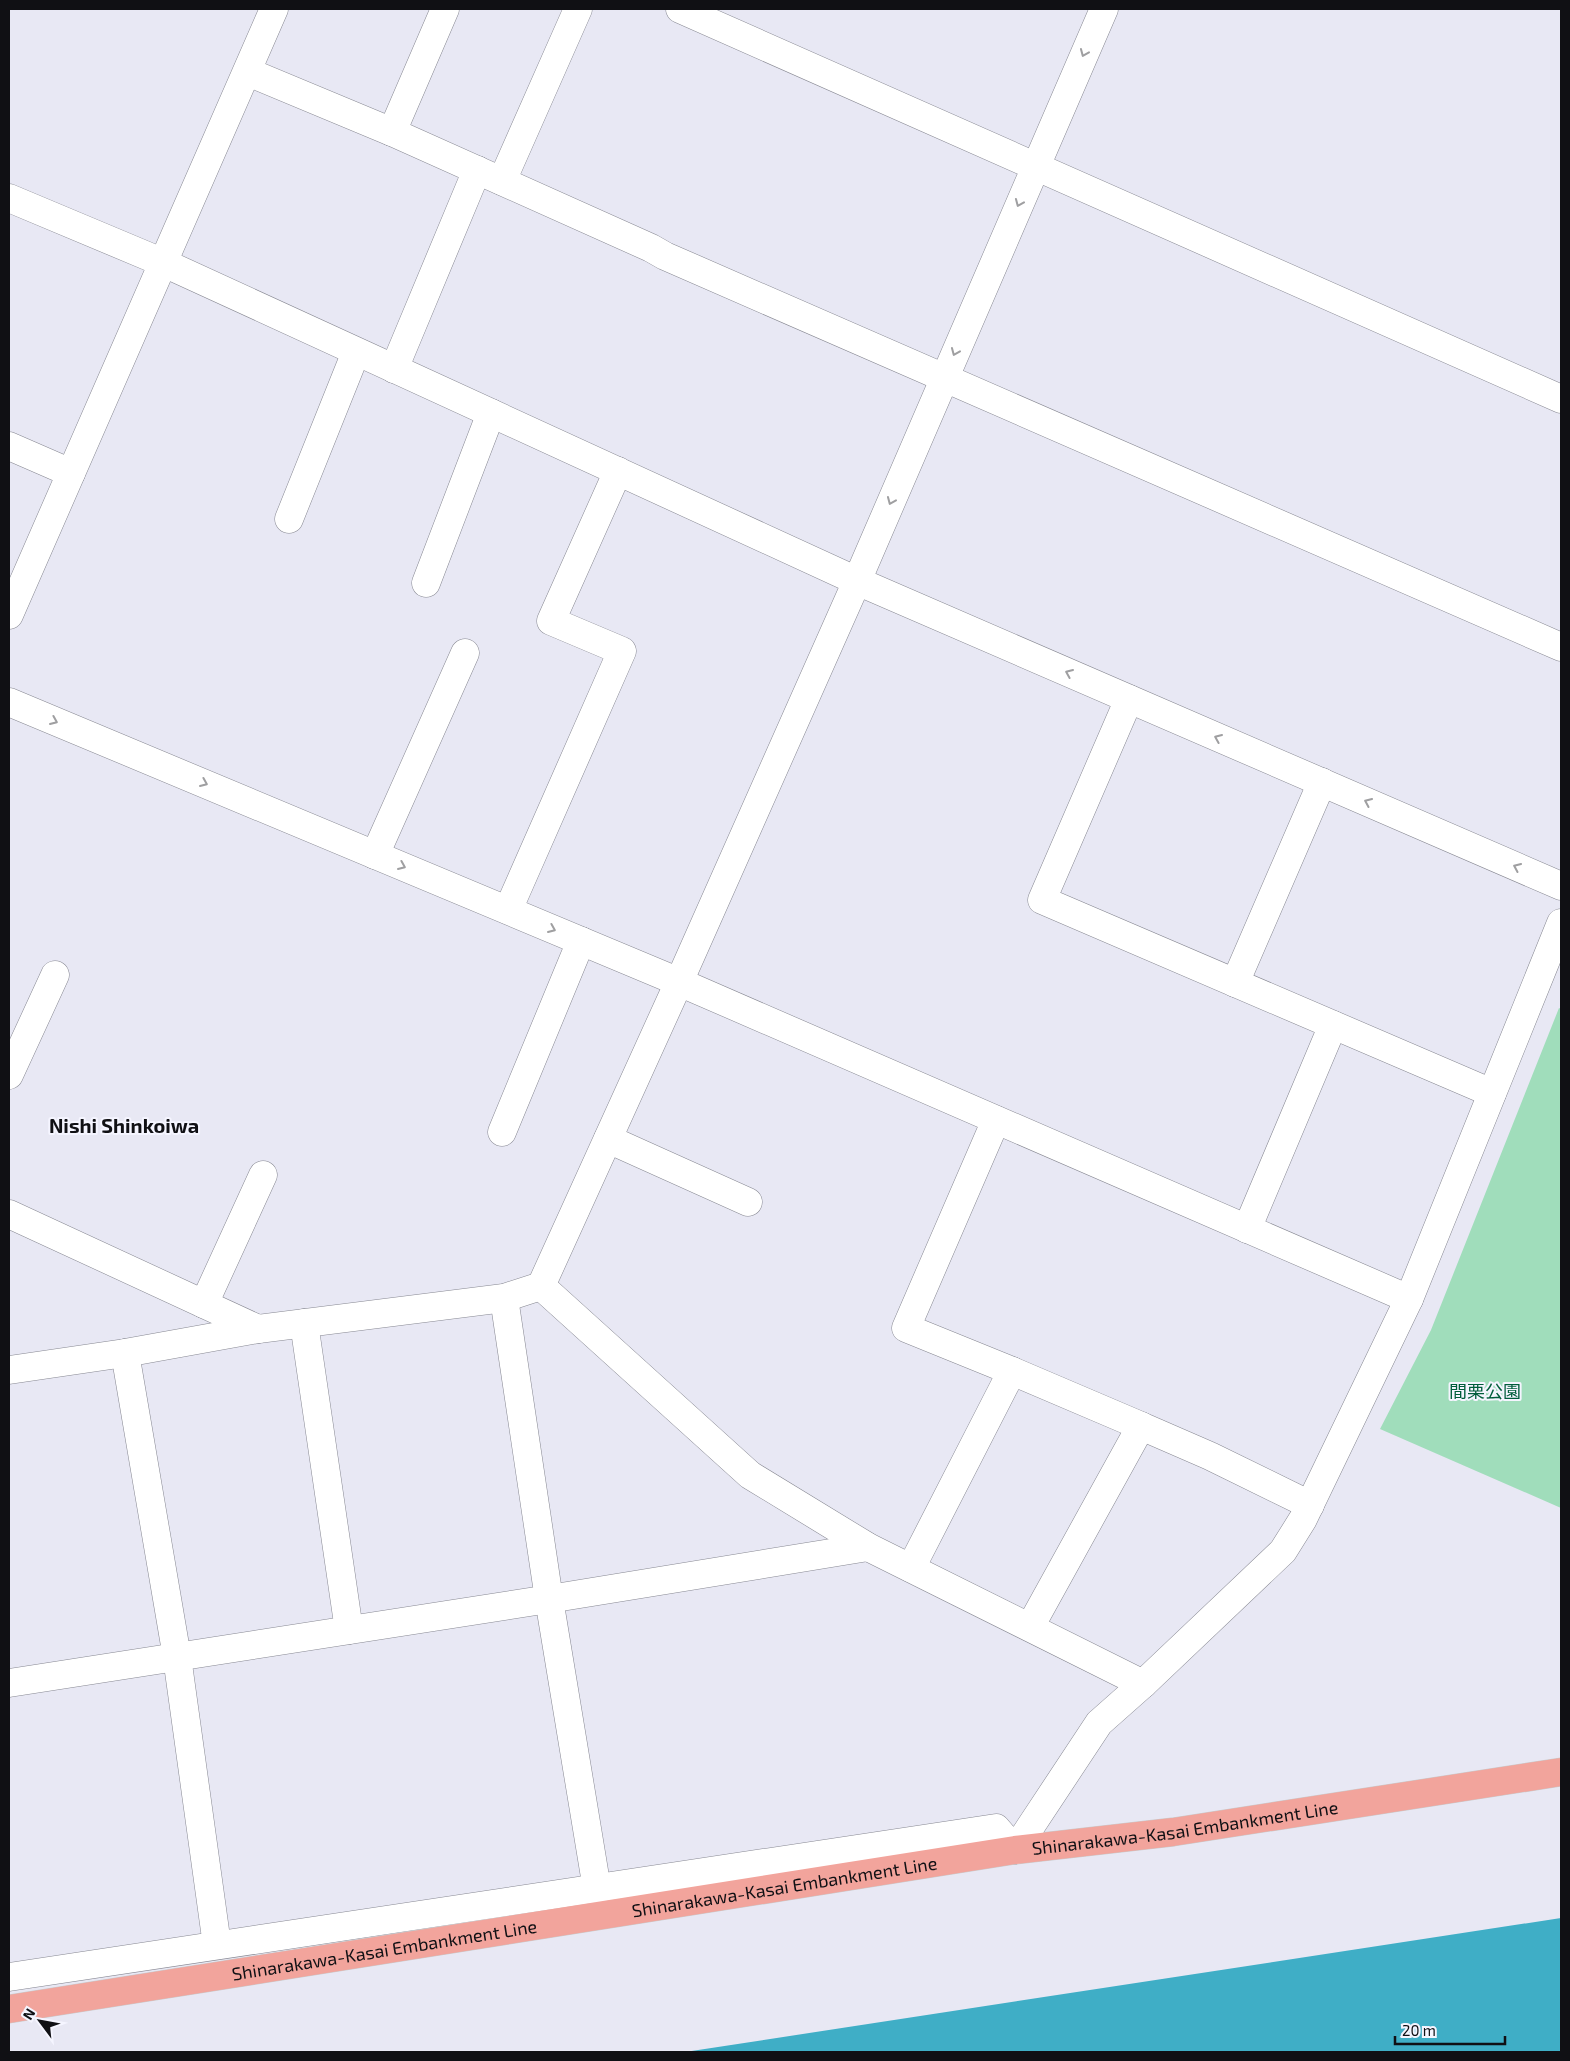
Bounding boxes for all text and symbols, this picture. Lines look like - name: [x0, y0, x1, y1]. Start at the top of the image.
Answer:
- one-way arrow: [1080, 49, 1090, 57]
- one-way arrow: [1015, 198, 1026, 207]
- one-way arrow: [950, 347, 961, 356]
- one-way arrow: [886, 496, 897, 505]
- one-way arrow: [1065, 669, 1074, 680]
- one-way arrow: [49, 714, 58, 725]
- one-way arrow: [1214, 733, 1223, 744]
- one-way arrow: [199, 777, 208, 788]
- one-way arrow: [1364, 798, 1373, 809]
- one-way arrow: [397, 860, 406, 871]
- one-way arrow: [1513, 863, 1522, 873]
- one-way arrow: [547, 923, 556, 933]
- district label: Nishi Shinkoiwa: [49, 1113, 199, 1137]
- park label: 間栗公園: [1449, 1380, 1521, 1402]
- street label: Shinarakawa-Kasai Embankment Line: [1031, 1796, 1340, 1859]
- street label: Shinarakawa-Kasai Embankment Line: [630, 1851, 939, 1921]
- street label: Shinarakawa-Kasai Embankment Line: [230, 1915, 539, 1985]
- north arrow: [15, 1996, 65, 2046]
- text: N: [19, 2005, 38, 2023]
- scale bar: [1395, 2014, 1505, 2046]
- text: 20 m: [1402, 2021, 1436, 2039]

